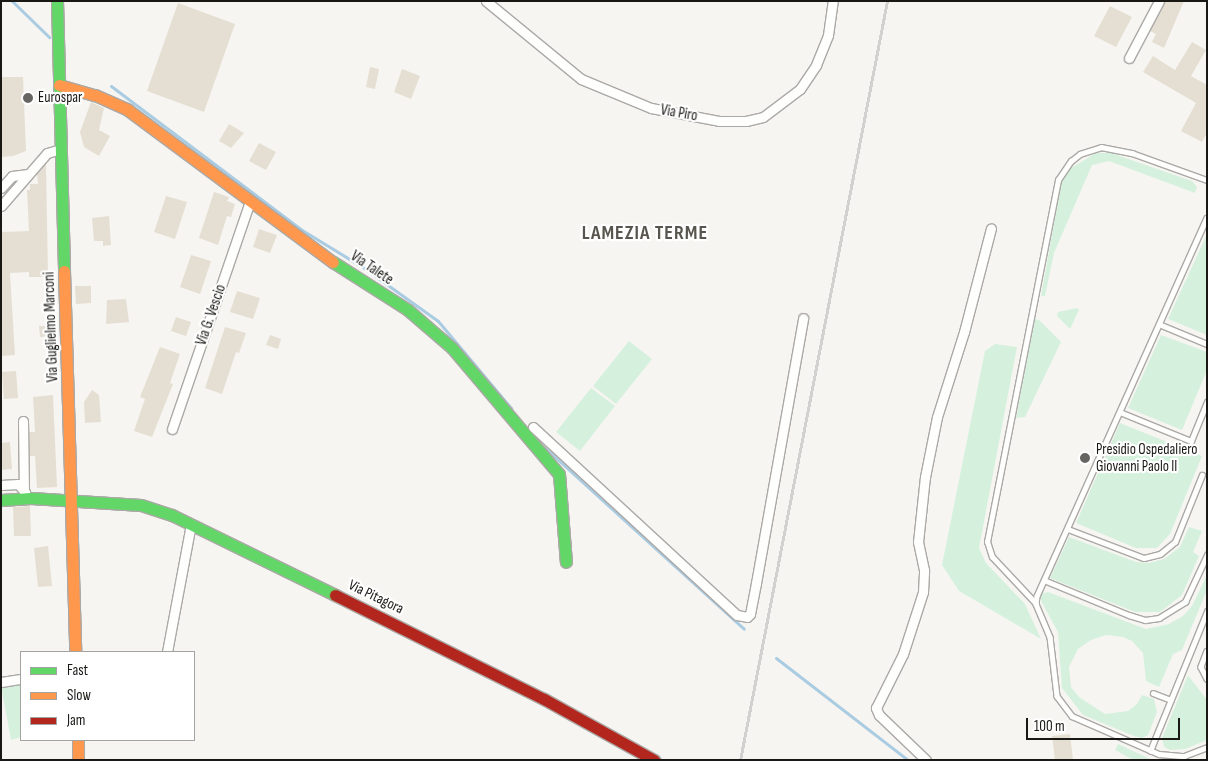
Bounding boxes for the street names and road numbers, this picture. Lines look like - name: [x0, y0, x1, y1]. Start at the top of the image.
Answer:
- street label: Via Piro: [659, 101, 699, 125]
- street label: Via Talete: [347, 247, 397, 289]
- street label: Via Guglielmo Marconi: [40, 271, 62, 383]
- street label: Via G. Vescio: [192, 282, 230, 348]
- street label: Via Pitagora: [346, 576, 406, 618]

